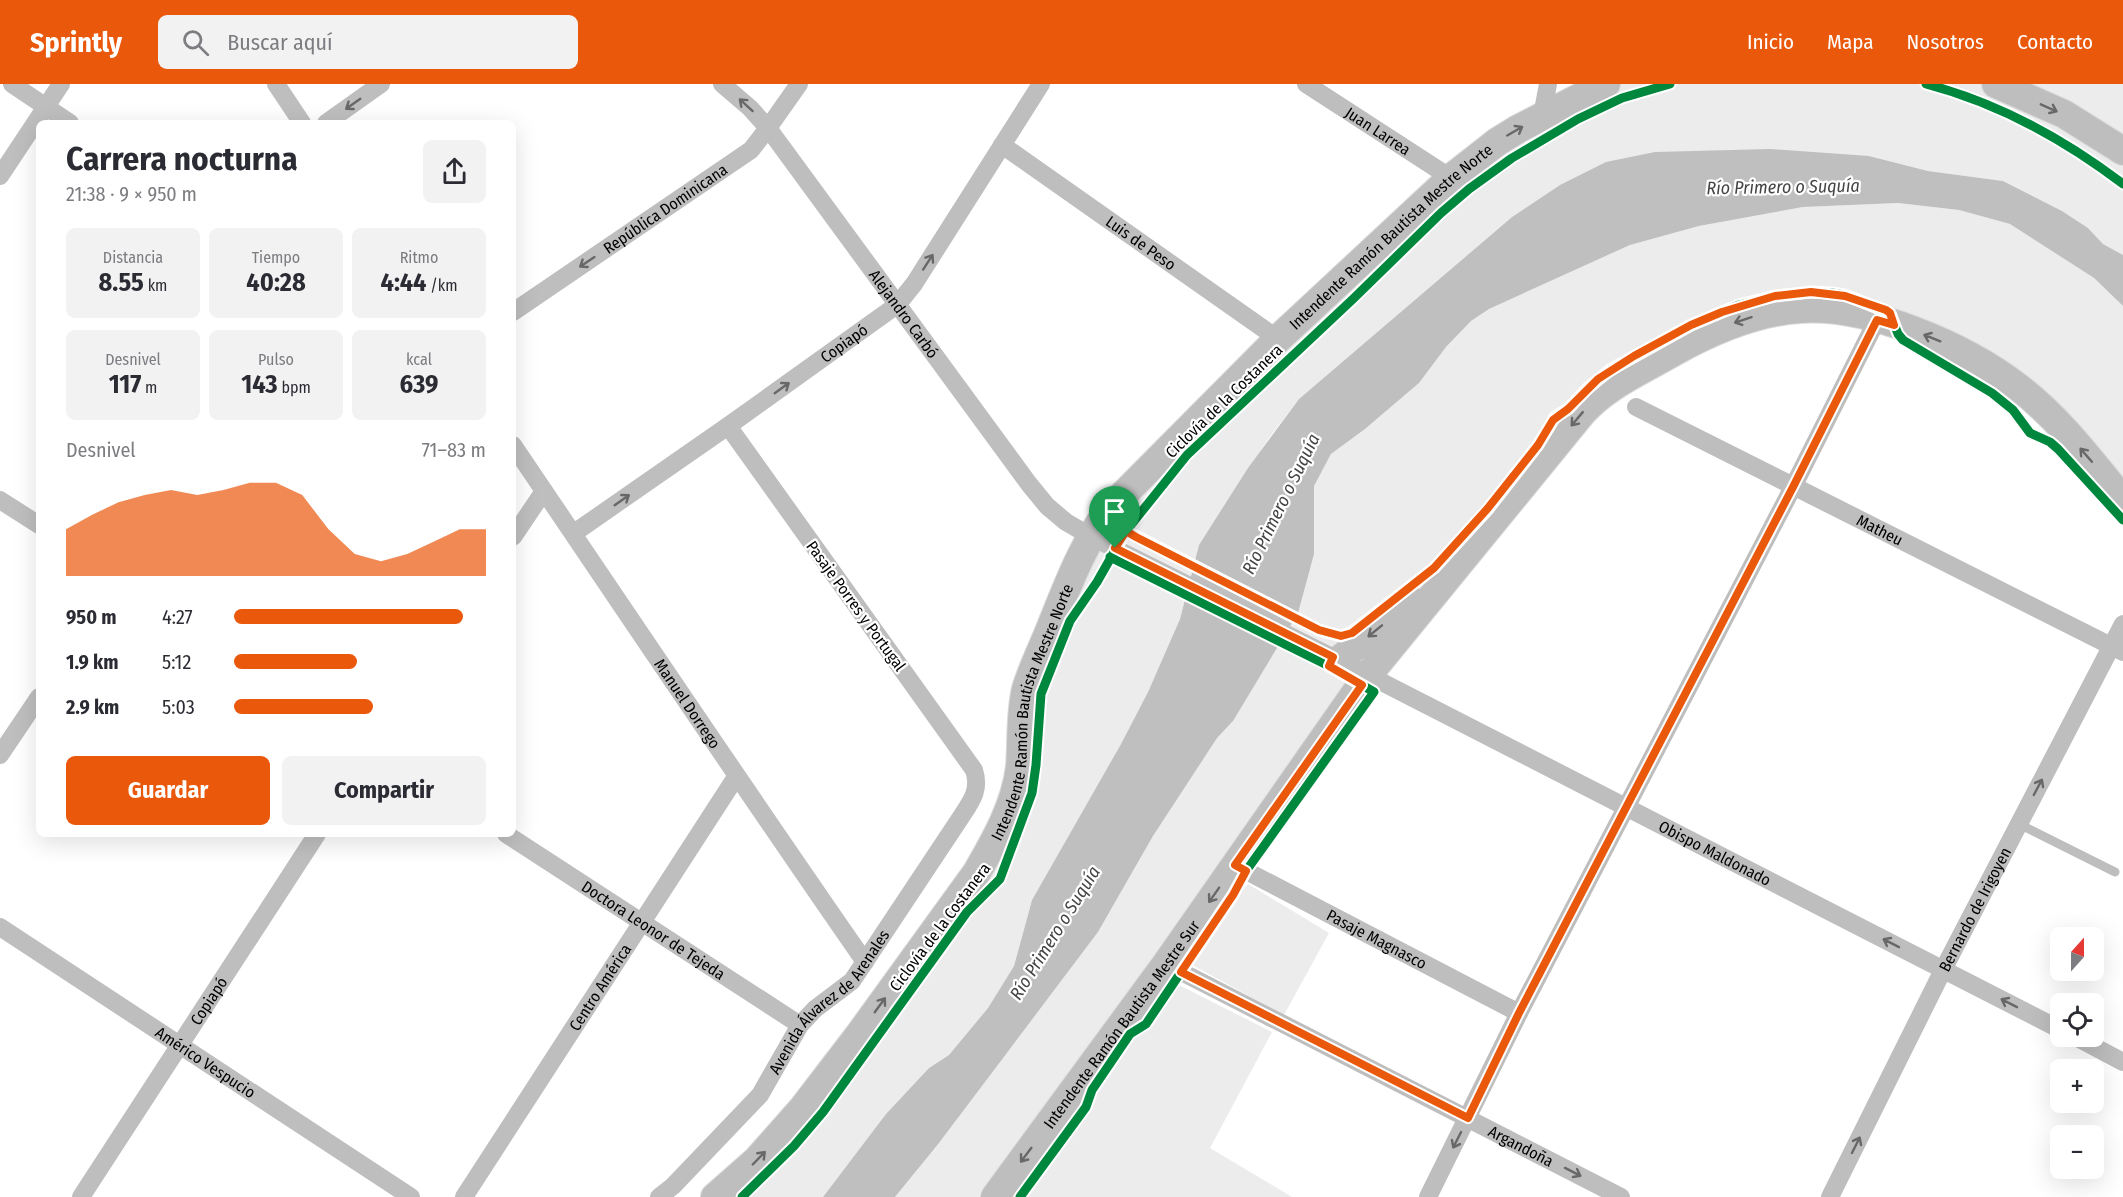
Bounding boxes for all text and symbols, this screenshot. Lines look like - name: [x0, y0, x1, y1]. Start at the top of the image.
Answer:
- search box: [158, 15, 578, 69]
- text: Sprintly: [30, 26, 122, 59]
- icon: search: [179, 26, 212, 59]
- text: Buscar aquí: [227, 29, 333, 56]
- text: Inicio: [1747, 29, 1794, 55]
- text: Mapa: [1827, 29, 1874, 55]
- text: Nosotros: [1907, 29, 1984, 55]
- text: Contacto: [2017, 29, 2093, 55]
- one-way arrow: [346, 97, 362, 110]
- one-way arrow: [739, 98, 754, 112]
- one-way arrow: [2040, 102, 2058, 114]
- street label: Juan Larrea: [1342, 103, 1414, 159]
- one-way arrow: [1506, 125, 1523, 137]
- text: Carrera nocturna: [66, 139, 298, 179]
- button: share: [423, 140, 486, 203]
- street label: Intendente Ramón Bautista Mestre Norte: [1285, 140, 1496, 333]
- street label: República Dominicana: [600, 160, 731, 257]
- water label: Río Primero o Suquía: [1706, 175, 1860, 199]
- text: 21:38 · 9 × 950 m: [66, 182, 197, 206]
- street label: Luis de Peso: [1102, 212, 1180, 274]
- text: Distancia: [103, 248, 163, 267]
- text: Tiempo: [252, 248, 300, 267]
- text: Ritmo: [400, 248, 438, 267]
- one-way arrow: [922, 254, 934, 271]
- one-way arrow: [579, 256, 595, 268]
- street label: Alejandro Carbó: [865, 266, 943, 362]
- text: 8.55: [99, 267, 144, 298]
- text: 40:28: [246, 267, 306, 298]
- text: 4:44: [381, 267, 426, 298]
- text: km: [144, 276, 167, 295]
- text: /km: [426, 276, 457, 295]
- one-way arrow: [1734, 316, 1753, 327]
- street label: Copiapó: [817, 320, 871, 366]
- one-way arrow: [1924, 332, 1942, 343]
- street label: Ciclovía de la Costanera: [1161, 340, 1287, 462]
- text: Desnivel: [105, 350, 161, 369]
- text: Pulso: [258, 350, 294, 369]
- text: kcal: [406, 350, 432, 369]
- text: 117: [109, 369, 141, 400]
- text: 143: [241, 369, 278, 400]
- text: 639: [400, 369, 438, 400]
- text: m: [141, 378, 157, 397]
- text: bpm: [278, 378, 311, 397]
- one-way arrow: [773, 381, 789, 394]
- one-way arrow: [1570, 411, 1584, 426]
- water label: Río Primero o Suquía: [1237, 430, 1325, 578]
- text: Desnivel: [66, 438, 136, 462]
- text: 71–83 m: [422, 438, 486, 462]
- one-way arrow: [2079, 448, 2093, 463]
- pin: [1089, 486, 1140, 548]
- one-way arrow: [614, 494, 630, 506]
- icon: arrive: [1098, 495, 1131, 528]
- street label: Matheu: [1854, 510, 1906, 549]
- street label: Pasaje Porres y Portugal: [802, 537, 910, 675]
- street label: Intendente Ramón Bautista Mestre Norte: [987, 581, 1077, 844]
- text: 950 m: [66, 605, 117, 629]
- text: 4:27: [162, 605, 193, 629]
- one-way arrow: [1367, 625, 1383, 638]
- text: 1.9 km: [66, 650, 119, 674]
- text: 5:12: [162, 650, 191, 674]
- street label: Manuel Dorrego: [651, 655, 725, 752]
- text: 2.9 km: [66, 695, 119, 719]
- text: 5:03: [162, 695, 195, 719]
- button: Guardar: [66, 756, 270, 825]
- button: Compartir: [282, 756, 486, 825]
- one-way arrow: [2033, 779, 2045, 797]
- street label: Obispo Maldonado: [1656, 816, 1774, 889]
- street label: Bernardo de Irigoyen: [1934, 844, 2015, 975]
- street label: Ciclovía de la Costanera: [886, 859, 994, 995]
- water label: Río Primero o Suquía: [1005, 862, 1105, 1004]
- street label: Doctora Leonor de Tejeda: [578, 876, 729, 983]
- one-way arrow: [1208, 886, 1220, 902]
- street label: Pasaje Magnasco: [1324, 905, 1430, 973]
- street label: Intendente Ramón Bautista Mestre Sur: [1039, 916, 1203, 1132]
- street label: Avenida Álvarez de Arenales: [765, 926, 893, 1077]
- north arrow: [2050, 927, 2104, 981]
- map controls: [2050, 927, 2104, 1179]
- one-way arrow: [1883, 937, 1901, 948]
- street label: Centro América: [565, 940, 635, 1034]
- street label: Copiapó: [186, 973, 231, 1028]
- button: locate: [2050, 993, 2104, 1047]
- one-way arrow: [2001, 997, 2018, 1009]
- one-way arrow: [874, 998, 886, 1014]
- street label: Américo Vespucio: [152, 1022, 259, 1102]
- button: +: [2050, 1059, 2104, 1113]
- street label: Argandoña: [1485, 1121, 1557, 1170]
- button: −: [2050, 1125, 2104, 1179]
- one-way arrow: [1451, 1131, 1463, 1148]
- one-way arrow: [1851, 1136, 1862, 1154]
- one-way arrow: [1020, 1146, 1032, 1162]
- one-way arrow: [751, 1150, 766, 1165]
- one-way arrow: [1564, 1167, 1582, 1179]

